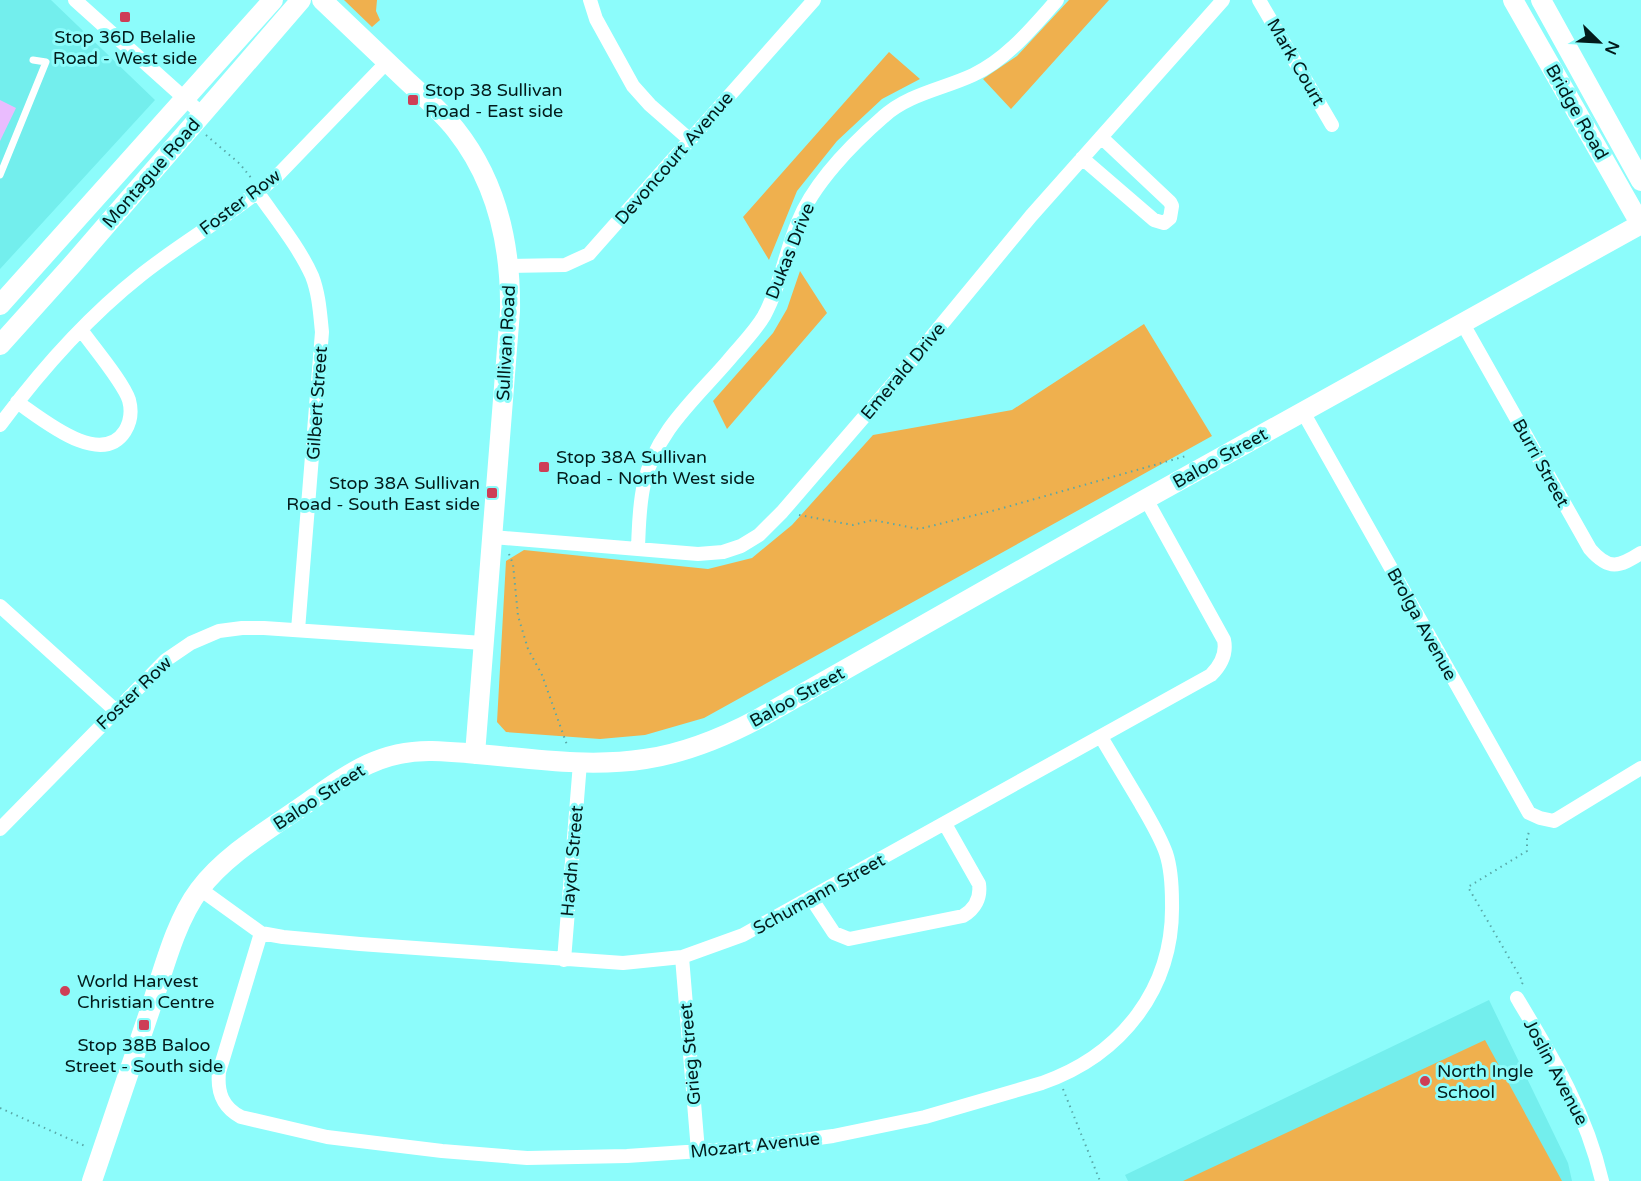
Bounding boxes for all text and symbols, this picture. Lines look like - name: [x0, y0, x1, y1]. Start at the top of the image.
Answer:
- marker: Stop 36D Belalie Road - West side: [118, 10, 132, 24]
- north arrow: [1569, 12, 1629, 72]
- street label: Mark Court: [1262, 15, 1330, 110]
- place label: Stop 36D Belalie Road - West side: [53, 26, 197, 69]
- text: N: [1600, 38, 1624, 58]
- street label: Bridge Road: [1541, 60, 1613, 164]
- place label: Stop 38 Sullivan Road - East side: [425, 79, 563, 122]
- street label: Devoncourt Avenue: [610, 87, 738, 229]
- marker: Stop 38 Sullivan Road - East side: [406, 93, 420, 107]
- street label: Montague Road: [97, 114, 205, 232]
- street label: Foster Row: [195, 164, 285, 240]
- street label: Dukas Drive: [761, 200, 819, 302]
- street label: Sullivan Road: [492, 285, 520, 401]
- street label: Emerald Drive: [856, 318, 950, 424]
- street label: Gilbert Street: [302, 345, 332, 461]
- street label: Burri Street: [1508, 415, 1574, 511]
- street label: Baloo Street: [1169, 423, 1271, 493]
- place label: Stop 38A Sullivan Road - North West side: [556, 446, 755, 489]
- marker: Stop 38A Sullivan Road - North West side: [537, 460, 551, 474]
- place label: Stop 38A Sullivan Road - South East side: [286, 472, 480, 515]
- marker: Stop 38A Sullivan Road - South East side: [485, 486, 499, 500]
- street label: Brolga Avenue: [1382, 564, 1462, 684]
- street label: Foster Row: [92, 652, 176, 734]
- street label: Baloo Street: [746, 662, 848, 732]
- street label: Baloo Street: [269, 759, 369, 835]
- street label: Haydn Street: [556, 804, 588, 918]
- street label: Schumann Street: [749, 849, 889, 939]
- place label: World Harvest Christian Centre: [77, 970, 214, 1013]
- marker: World Harvest Christian Centre: [58, 984, 72, 998]
- street label: Grieg Street: [675, 1002, 705, 1106]
- street label: Joslin Avenue: [1519, 1015, 1593, 1129]
- marker: Stop 38B Baloo Street - South side: [137, 1018, 151, 1032]
- place label: Stop 38B Baloo Street - South side: [65, 1034, 223, 1077]
- place label: North Ingle School: [1437, 1060, 1534, 1103]
- marker: North Ingle School: [1418, 1074, 1432, 1088]
- street label: Mozart Avenue: [689, 1127, 821, 1163]

